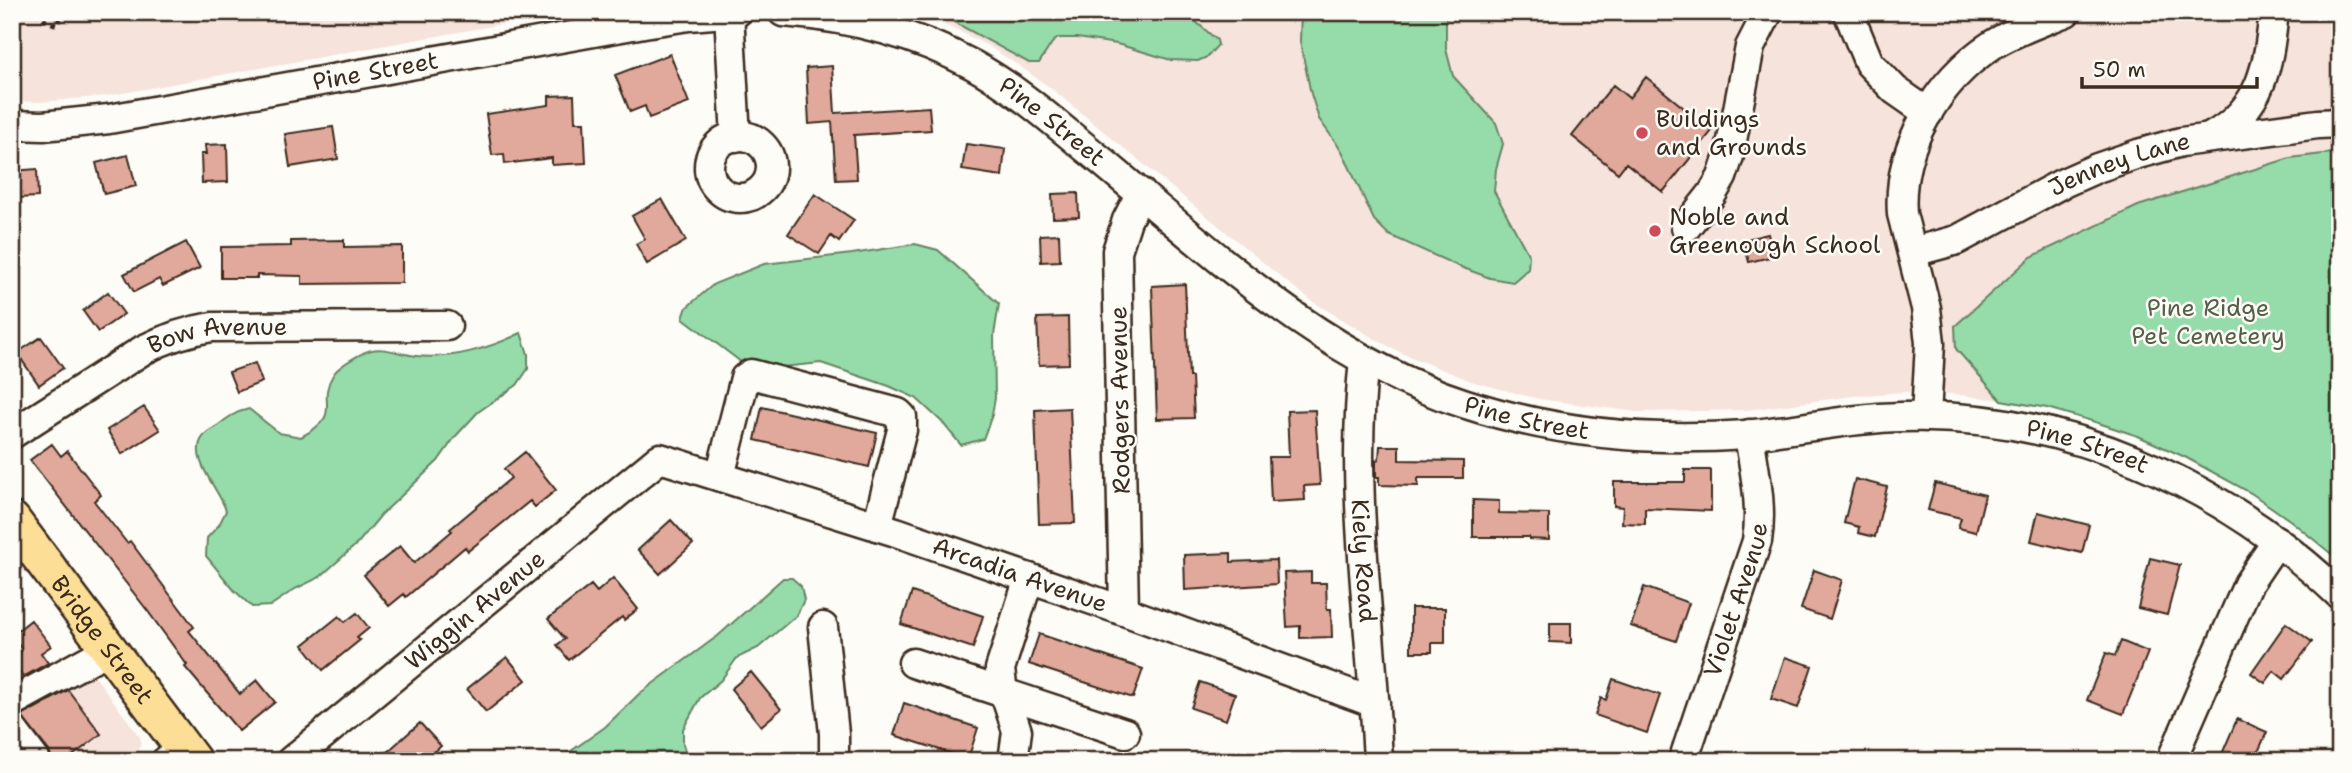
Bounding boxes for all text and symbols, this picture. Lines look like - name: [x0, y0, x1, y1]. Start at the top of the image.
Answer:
- street label: Pine Street: [310, 44, 441, 98]
- scale bar: [2082, 46, 2258, 90]
- text: 50 m: [2093, 56, 2146, 84]
- street label: Pine Street: [993, 69, 1112, 174]
- place label: Buildings and Grounds: [1656, 103, 1807, 163]
- marker: Buildings and Grounds: [1634, 125, 1650, 141]
- street label: Jenney Lane: [2043, 125, 2192, 204]
- place label: Noble and Greenough School: [1669, 201, 1881, 261]
- marker: Noble and Greenough School: [1647, 223, 1663, 239]
- park label: Pine Ridge Pet Cemetery: [2131, 292, 2285, 352]
- street label: Rodgers Avenue: [1102, 306, 1138, 494]
- street label: Bow Avenue: [142, 310, 287, 361]
- street label: Pine Street: [1460, 388, 1591, 447]
- street label: Pine Street: [2023, 412, 2154, 481]
- street label: Kiely Road: [1344, 498, 1384, 624]
- street label: Violet Avenue: [1696, 521, 1775, 681]
- street label: Arcadia Avenue: [928, 530, 1112, 620]
- street label: Wiggin Avenue: [398, 543, 552, 677]
- street label: Bridge Street: [43, 569, 161, 711]

